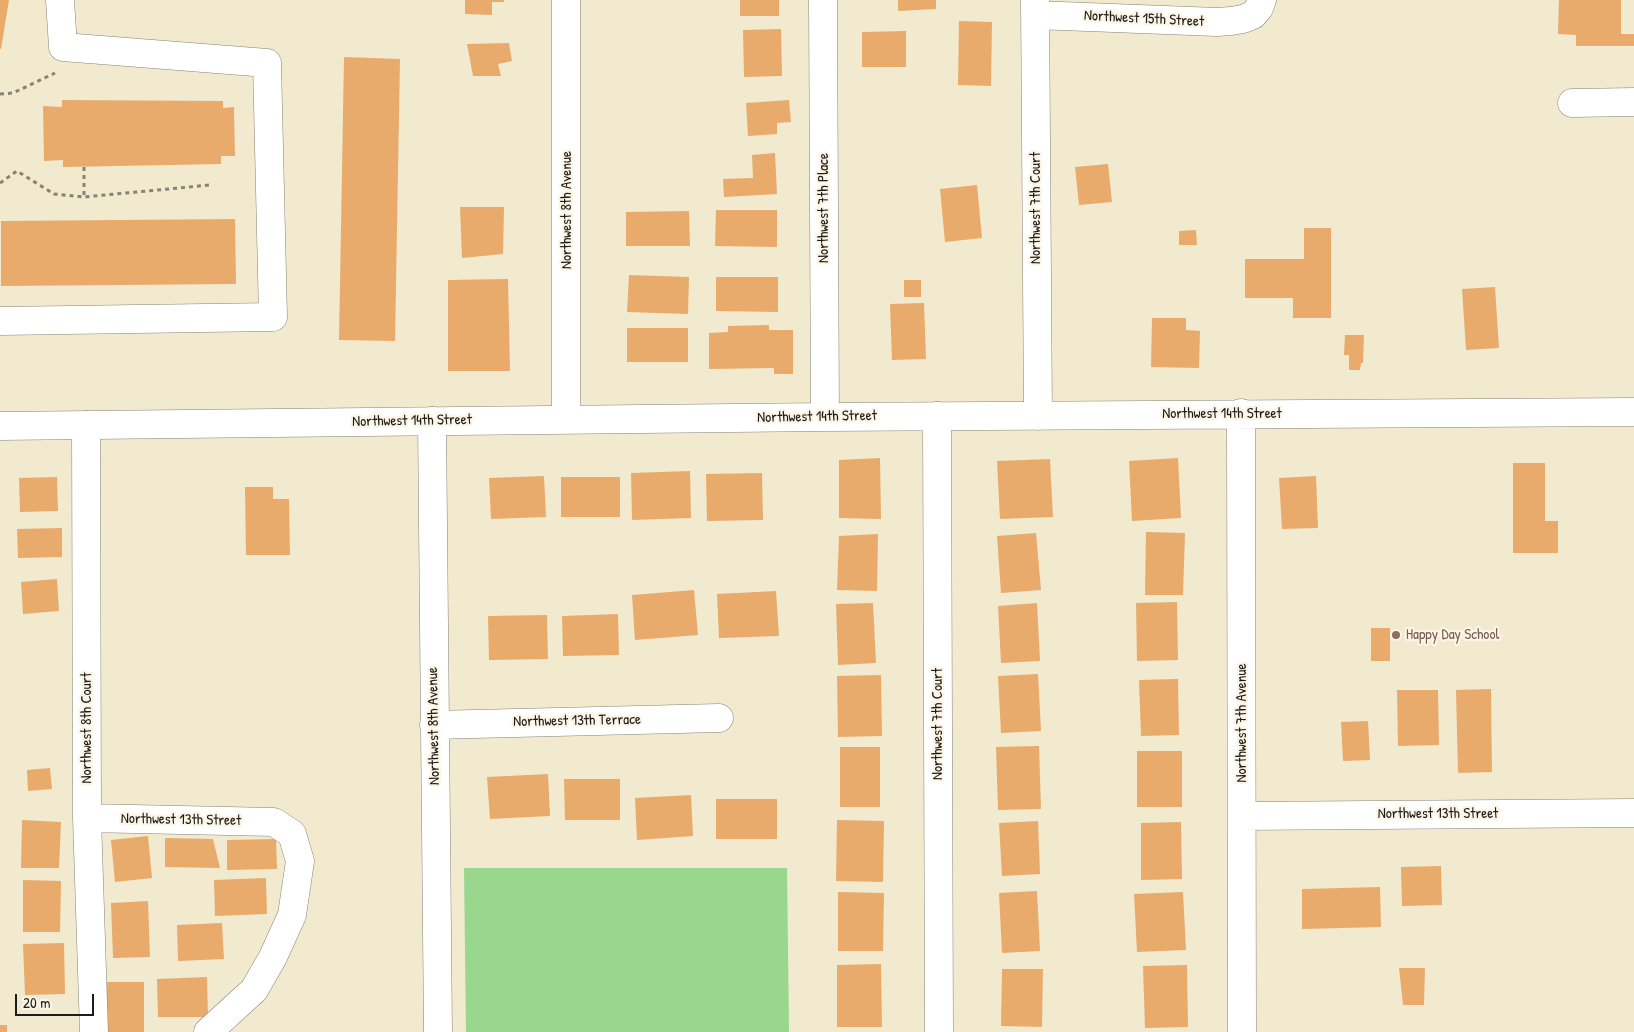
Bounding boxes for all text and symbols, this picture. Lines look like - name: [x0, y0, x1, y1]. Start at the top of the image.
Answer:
- street label: Northwest 15th Street: [1084, 7, 1204, 31]
- street label: Northwest 8th Avenue: [558, 151, 576, 269]
- street label: Northwest 7th Court: [1027, 152, 1045, 264]
- street label: Northwest 7th Place: [815, 153, 833, 263]
- street label: Northwest 14th Street: [1162, 405, 1282, 423]
- street label: Northwest 14th Street: [757, 407, 877, 427]
- street label: Northwest 14th Street: [352, 411, 472, 431]
- place label: Happy Day School: [1406, 626, 1499, 644]
- marker: Happy Day School: [1390, 629, 1402, 641]
- street label: Northwest 7th Avenue: [1233, 664, 1251, 782]
- street label: Northwest 8th Avenue: [424, 667, 444, 785]
- street label: Northwest 7th Court: [929, 668, 947, 780]
- street label: Northwest 8th Court: [78, 672, 96, 784]
- street label: Northwest 13th Terrace: [513, 711, 641, 731]
- street label: Northwest 13th Street: [1378, 805, 1498, 823]
- street label: Northwest 13th Street: [121, 810, 241, 830]
- scale bar: [18, 984, 96, 1016]
- text: 20 m: [23, 992, 50, 1013]

